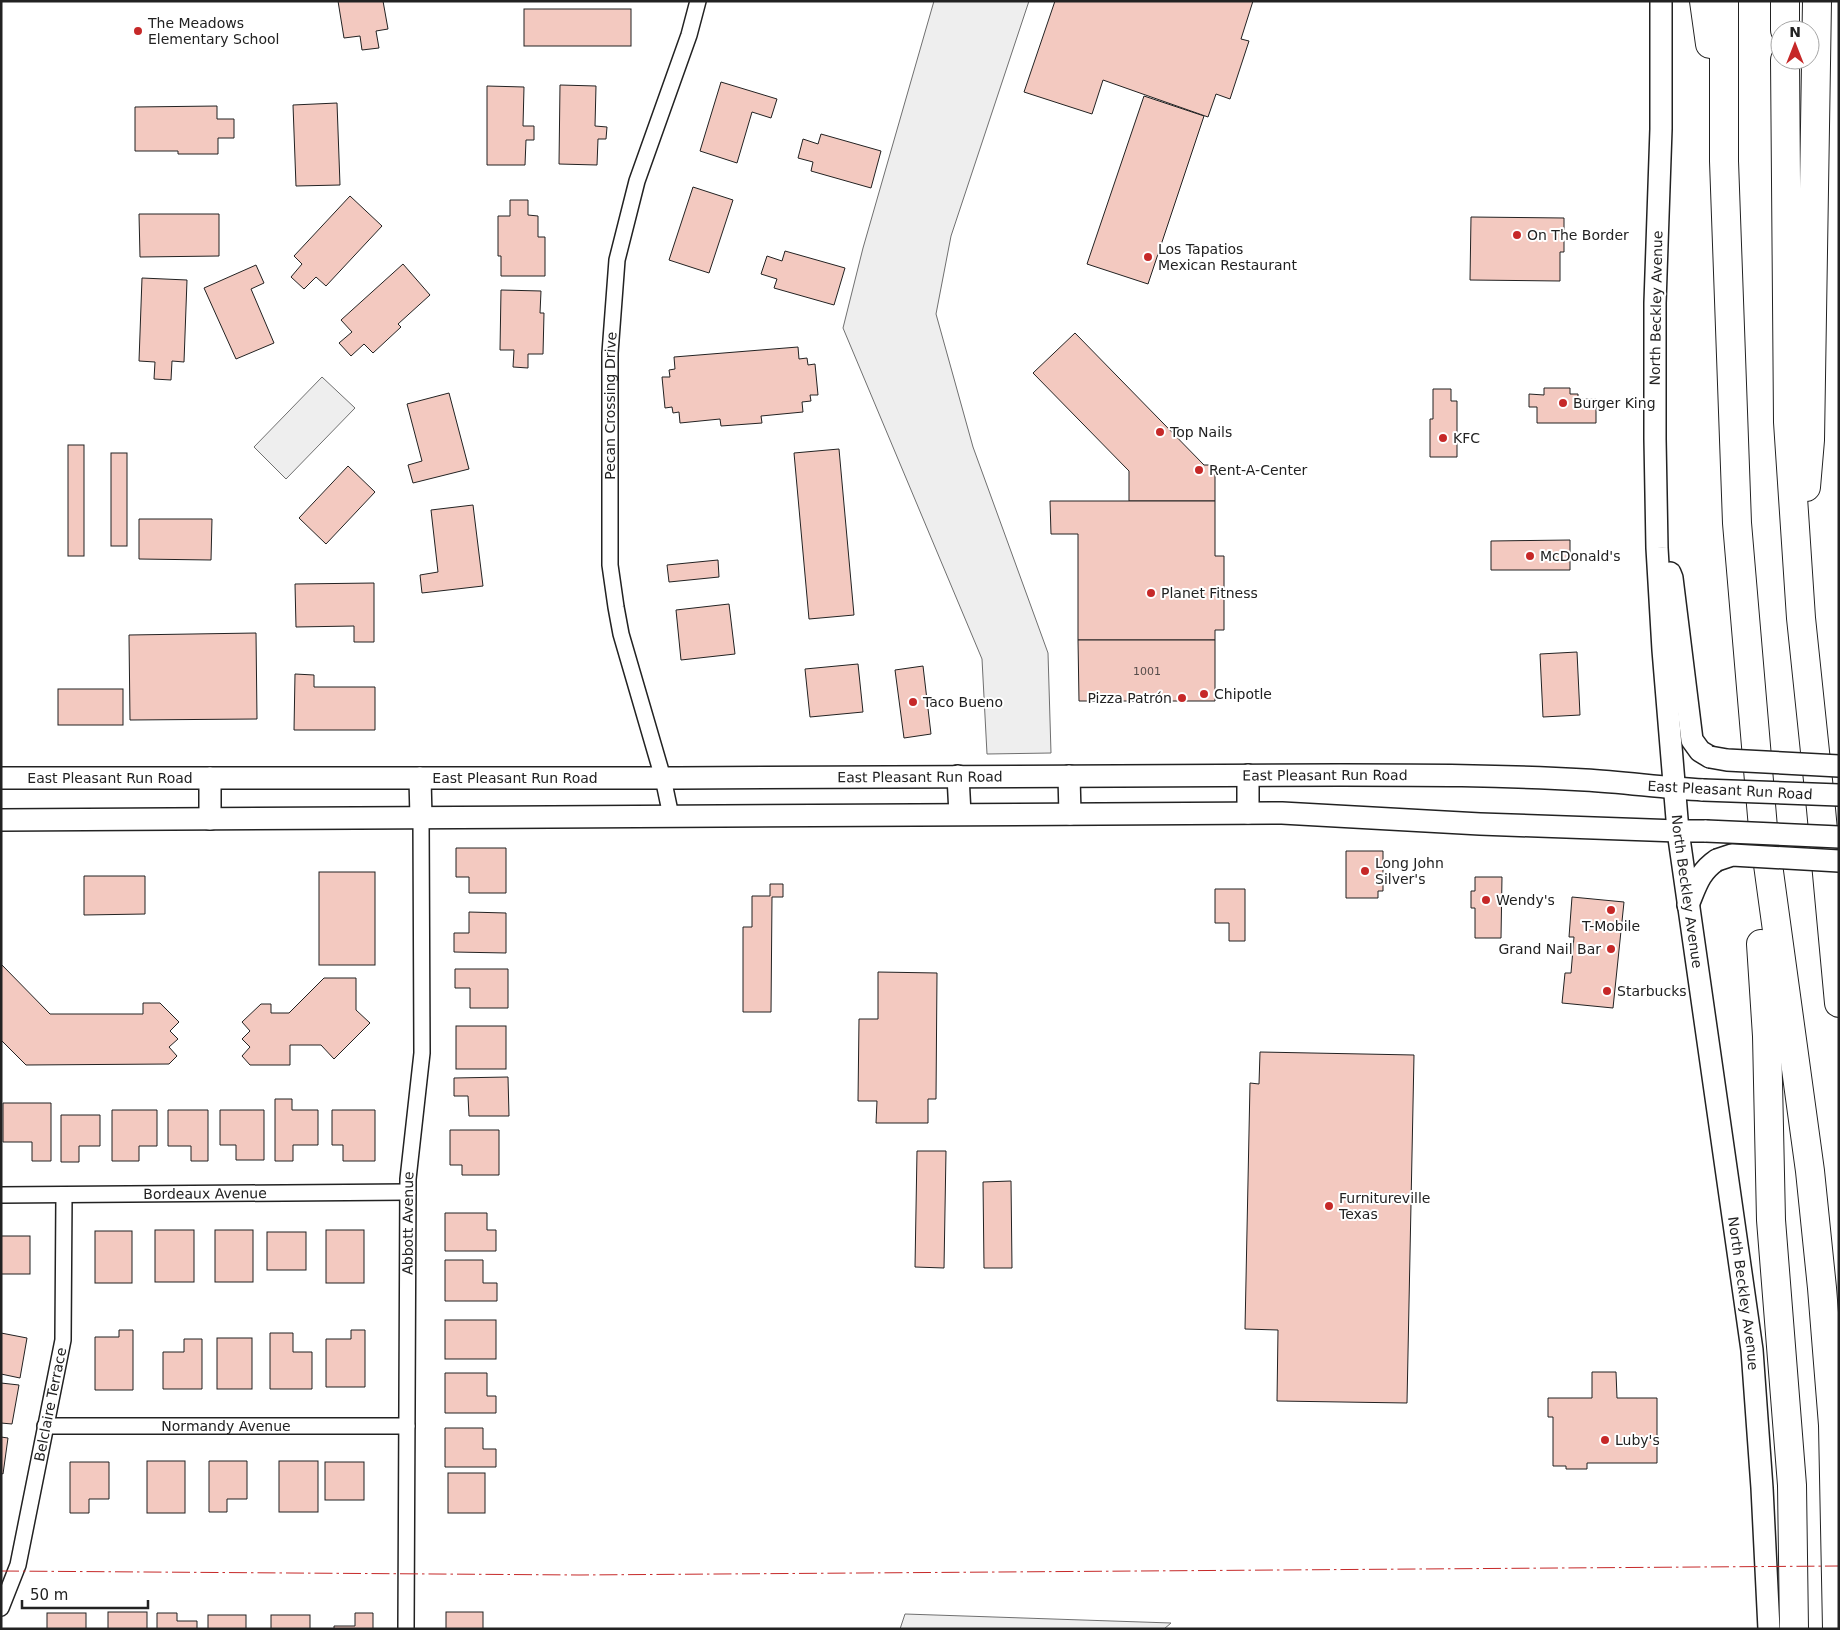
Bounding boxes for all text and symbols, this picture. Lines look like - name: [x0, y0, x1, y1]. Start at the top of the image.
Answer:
- place label: The Meadows Elementary School: [147, 15, 280, 47]
- north arrow: [1770, 20, 1820, 70]
- text: N: [1789, 24, 1801, 40]
- marker: The Meadows Elementary School: [132, 25, 144, 37]
- place label: On The Border: [1527, 227, 1629, 243]
- marker: On The Border: [1511, 229, 1523, 241]
- street label: North Beckley Avenue: [1647, 230, 1665, 386]
- place label: Los Tapatios Mexican Restaurant: [1158, 241, 1297, 273]
- marker: Los Tapatios Mexican Restaurant: [1142, 251, 1154, 263]
- street label: Pecan Crossing Drive: [602, 331, 620, 480]
- place label: Burger King: [1573, 395, 1656, 411]
- marker: Burger King: [1557, 397, 1569, 409]
- place label: Top Nails: [1169, 424, 1232, 440]
- marker: Top Nails: [1154, 426, 1166, 438]
- place label: KFC: [1453, 430, 1480, 446]
- marker: KFC: [1437, 432, 1449, 444]
- place label: Rent-A-Center: [1209, 462, 1308, 478]
- marker: Rent-A-Center: [1193, 464, 1205, 476]
- place label: McDonald's: [1540, 548, 1621, 564]
- marker: McDonald's: [1524, 550, 1536, 562]
- place label: Planet Fitness: [1161, 585, 1258, 601]
- marker: Planet Fitness: [1145, 587, 1157, 599]
- house number: 1001: [1133, 665, 1161, 678]
- place label: Chipotle: [1214, 686, 1272, 702]
- marker: Chipotle: [1198, 688, 1210, 700]
- place label: Pizza Patrón: [1087, 690, 1172, 706]
- marker: Pizza Patrón: [1176, 692, 1188, 704]
- place label: Taco Bueno: [922, 694, 1003, 710]
- marker: Taco Bueno: [907, 696, 919, 708]
- street label: East Pleasant Run Road: [1242, 767, 1408, 783]
- street label: East Pleasant Run Road: [837, 769, 1003, 785]
- street label: East Pleasant Run Road: [27, 770, 193, 786]
- street label: East Pleasant Run Road: [432, 770, 598, 786]
- street label: East Pleasant Run Road: [1647, 778, 1813, 802]
- street label: North Beckley Avenue: [1669, 814, 1705, 969]
- place label: Long John Silver's: [1375, 855, 1444, 887]
- marker: Long John Silver's: [1359, 865, 1371, 877]
- place label: Wendy's: [1496, 892, 1555, 908]
- marker: Wendy's: [1480, 894, 1492, 906]
- marker: T-Mobile: [1605, 904, 1617, 916]
- place label: T-Mobile: [1581, 918, 1640, 934]
- place label: Grand Nail Bar: [1498, 941, 1601, 957]
- marker: Grand Nail Bar: [1605, 943, 1617, 955]
- place label: Starbucks: [1617, 983, 1687, 999]
- marker: Starbucks: [1601, 985, 1613, 997]
- street label: Abbott Avenue: [400, 1170, 417, 1275]
- street label: Bordeaux Avenue: [143, 1185, 267, 1202]
- place label: Furnitureville Texas: [1338, 1190, 1430, 1222]
- marker: Furnitureville Texas: [1323, 1200, 1335, 1212]
- street label: North Beckley Avenue: [1725, 1216, 1761, 1371]
- street label: Belclaire Terrace: [31, 1346, 69, 1463]
- street label: Normandy Avenue: [161, 1418, 291, 1434]
- place label: Luby's: [1615, 1432, 1660, 1448]
- marker: Luby's: [1599, 1434, 1611, 1446]
- scale bar: [22, 1578, 149, 1610]
- text: 50 m: [30, 1586, 68, 1604]

